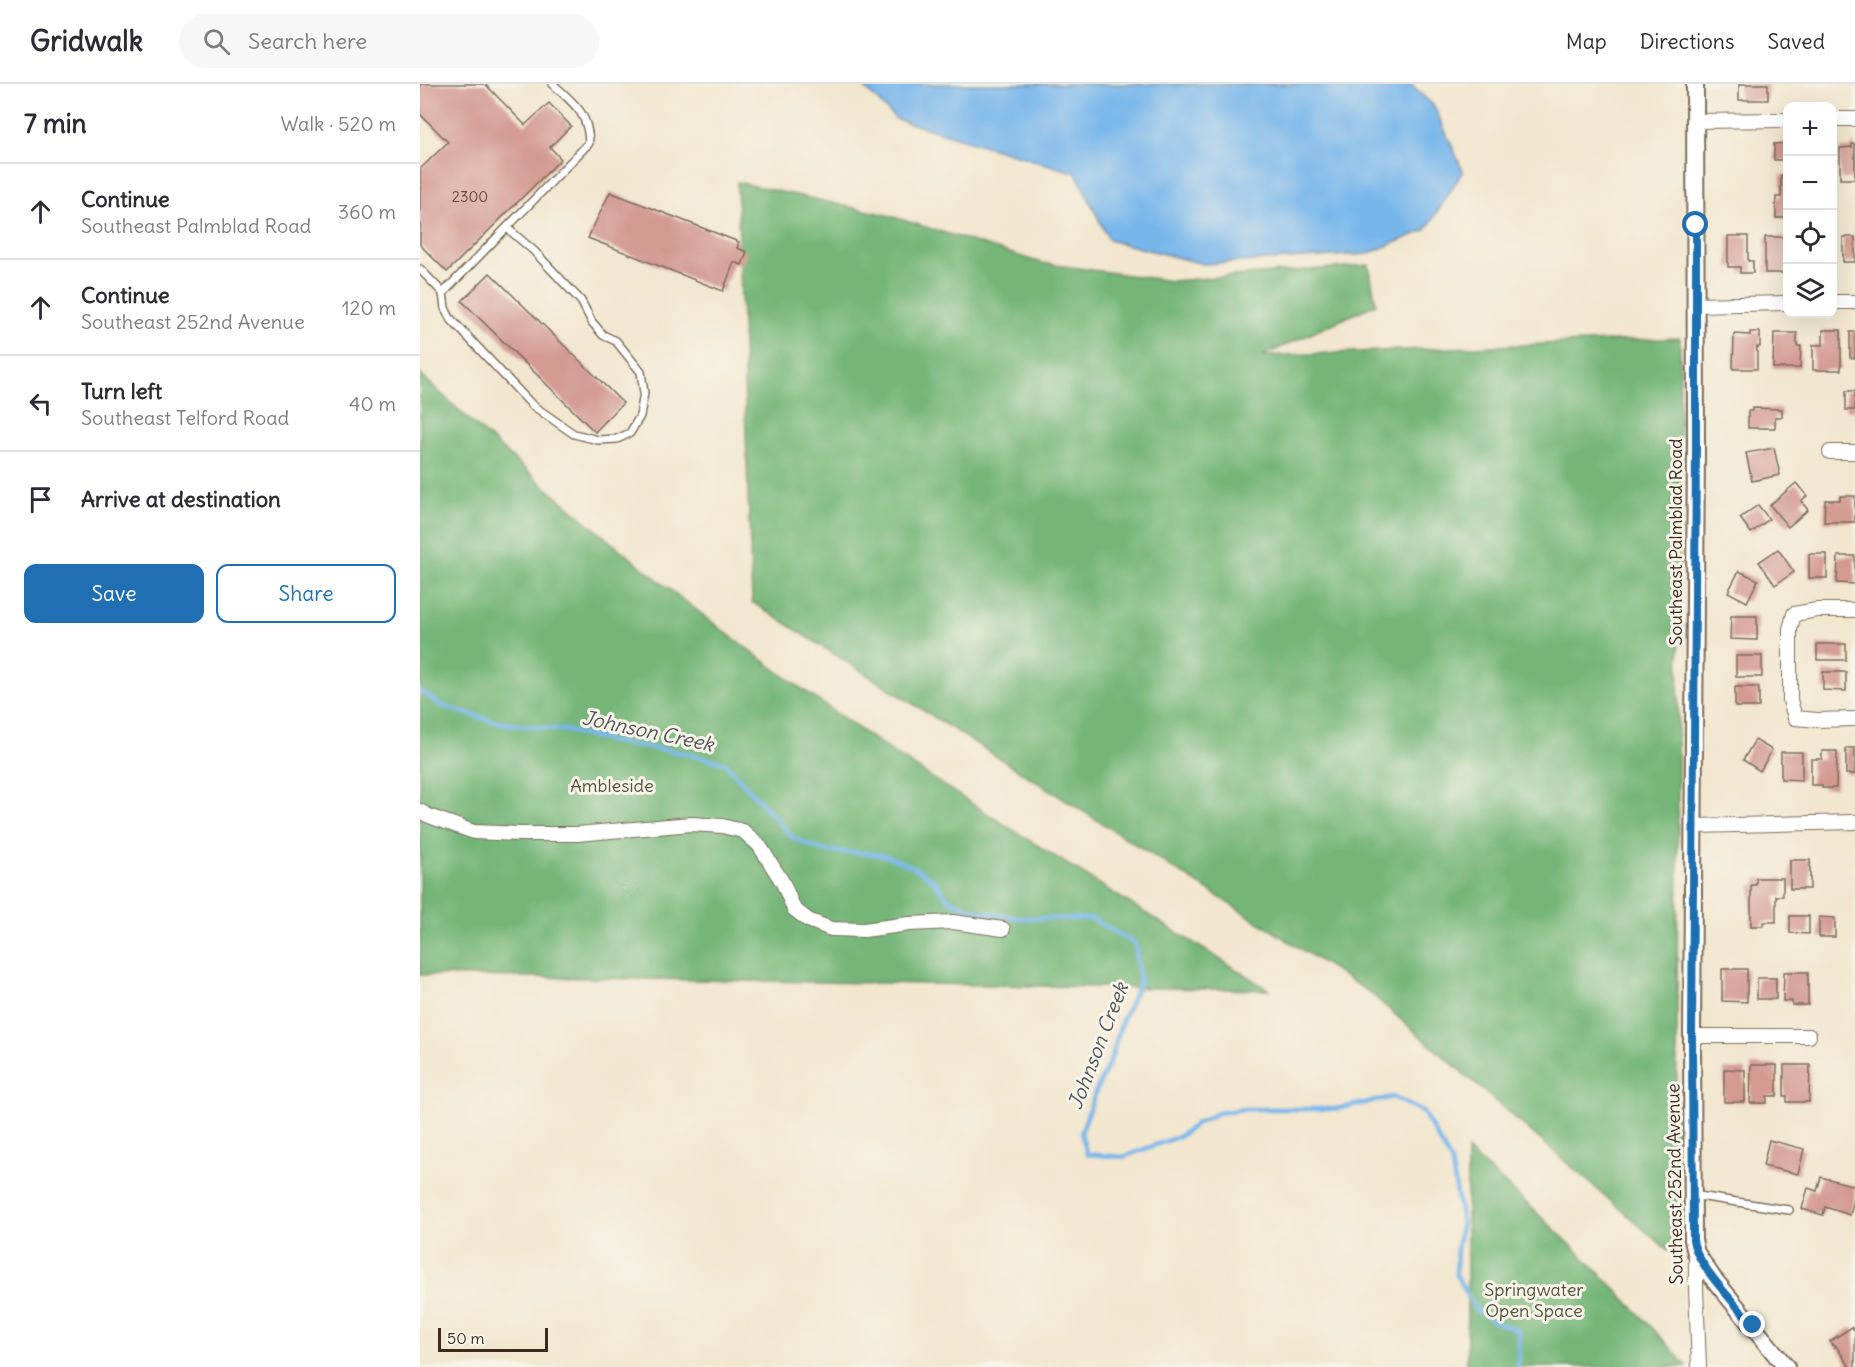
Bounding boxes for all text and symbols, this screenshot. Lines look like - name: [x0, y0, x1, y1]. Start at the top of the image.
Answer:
- search box: [179, 14, 599, 68]
- text: Gridwalk: [30, 23, 143, 59]
- icon: search: [200, 25, 233, 58]
- text: Search here: [248, 27, 367, 55]
- text: Map: [1566, 28, 1607, 55]
- text: Directions: [1640, 28, 1734, 55]
- text: Saved: [1767, 28, 1825, 55]
- map controls: [1783, 102, 1837, 318]
- button: +: [1783, 102, 1837, 156]
- text: 7 min: [24, 107, 87, 140]
- text: Walk · 520 m: [281, 111, 396, 136]
- button: −: [1783, 156, 1837, 210]
- text: Continue: [81, 185, 170, 213]
- house number: 2300: [452, 187, 488, 206]
- icon: ahead: [24, 195, 57, 228]
- text: 360 m: [338, 199, 396, 224]
- button: locate: [1783, 210, 1837, 264]
- route start: [1682, 211, 1708, 237]
- text: Southeast Palmblad Road: [81, 213, 311, 238]
- button: layers: [1783, 264, 1837, 318]
- text: Continue: [81, 281, 170, 309]
- icon: ahead: [24, 291, 57, 324]
- text: 120 m: [342, 295, 396, 320]
- text: Southeast 252nd Avenue: [81, 309, 305, 334]
- text: Turn left: [81, 377, 162, 405]
- icon: left: [24, 387, 57, 420]
- text: 40 m: [349, 391, 396, 416]
- text: Southeast Telford Road: [81, 405, 289, 430]
- street label: Southeast Palmblad Road: [1664, 438, 1687, 646]
- icon: arrive: [24, 483, 57, 516]
- text: Arrive at destination: [81, 485, 281, 513]
- button: Save: [24, 564, 204, 623]
- button: Share: [216, 564, 396, 623]
- water label: Johnson Creek: [580, 704, 718, 757]
- park label: Ambleside: [570, 774, 654, 797]
- water label: Johnson Creek: [1062, 977, 1134, 1113]
- street label: Southeast 252nd Avenue: [1661, 1083, 1688, 1285]
- park label: Springwater Open Space: [1484, 1278, 1584, 1322]
- route end: [1739, 1311, 1765, 1337]
- scale bar: [438, 1325, 548, 1352]
- text: 50 m: [447, 1328, 485, 1348]

